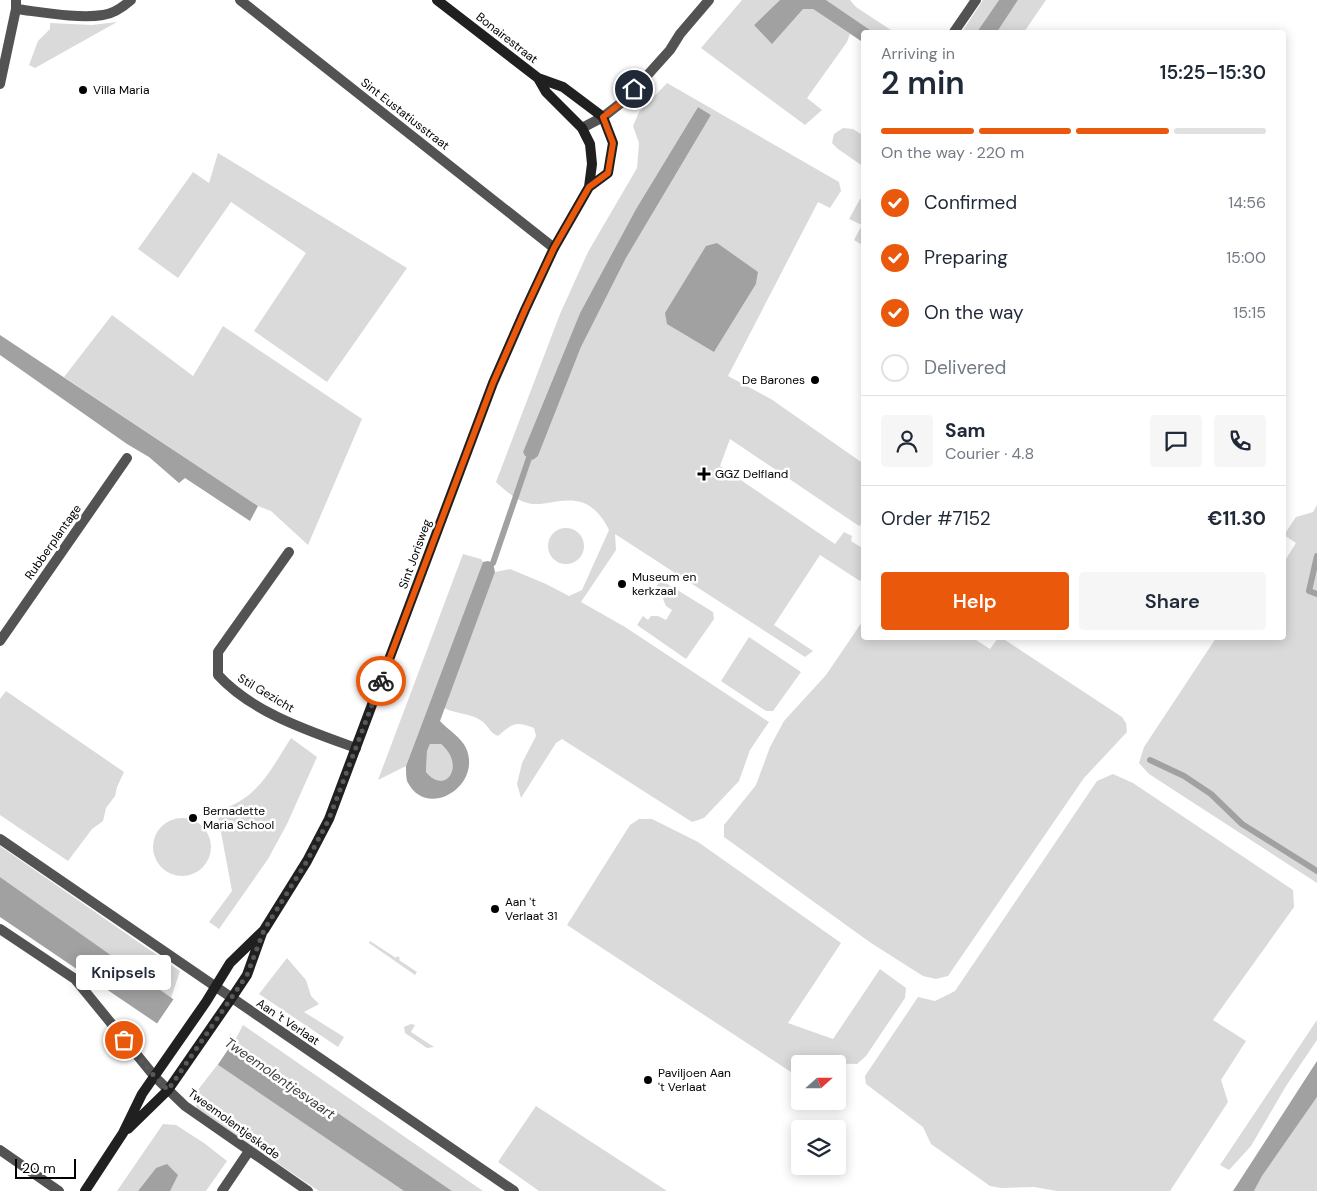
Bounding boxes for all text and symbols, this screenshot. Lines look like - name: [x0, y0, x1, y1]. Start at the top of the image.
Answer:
- street label: Bonairestraat: [473, 9, 541, 67]
- text: Arriving in: [881, 43, 955, 64]
- text: 15:25–15:30: [1160, 60, 1266, 85]
- text: 2 min: [881, 62, 965, 104]
- pin: [613, 68, 655, 110]
- street label: Sint Eustatiusstraat: [357, 74, 453, 154]
- icon: home: [620, 75, 648, 103]
- place label: Villa Maria: [93, 82, 149, 98]
- marker: Villa Maria: [77, 84, 89, 96]
- text: On the way · 220 m: [881, 142, 1024, 163]
- icon: check: [881, 189, 909, 217]
- text: Confirmed: [924, 190, 1017, 215]
- text: 14:56: [1228, 192, 1266, 213]
- icon: check: [881, 244, 909, 272]
- text: Preparing: [924, 245, 1008, 270]
- text: 15:00: [1226, 247, 1266, 268]
- icon: check: [881, 299, 909, 327]
- text: On the way: [924, 300, 1024, 325]
- text: 15:15: [1233, 302, 1266, 323]
- text: Delivered: [924, 355, 1006, 380]
- place label: De Barones: [742, 372, 805, 388]
- marker: De Barones: [809, 374, 821, 386]
- button: person: [881, 415, 933, 467]
- button: chat: [1150, 415, 1202, 467]
- button: phone: [1214, 415, 1266, 467]
- text: Sam: [945, 418, 986, 443]
- text: Courier · 4.8: [945, 443, 1034, 464]
- place label: GGZ Delfland: [715, 466, 788, 482]
- marker: GGZ Delfland: [697, 467, 711, 481]
- street label: Rubberplantage: [21, 501, 85, 583]
- text: Order #7152: [881, 506, 991, 531]
- text: €11.30: [1208, 506, 1266, 531]
- street label: Sint Jorisweg: [395, 517, 435, 591]
- place label: Museum en kerkzaal: [632, 569, 696, 599]
- button: Help: [881, 572, 1069, 630]
- button: Share: [1079, 572, 1266, 630]
- marker: Museum en kerkzaal: [616, 578, 628, 590]
- courier: [356, 656, 406, 706]
- icon: bike: [367, 667, 395, 695]
- street label: Stil Gezicht: [235, 670, 297, 716]
- place label: Bernadette Maria School: [203, 803, 274, 833]
- marker: Bernadette Maria School: [187, 812, 199, 824]
- place label: Aan 't Verlaat 31: [505, 894, 558, 924]
- marker: Aan 't Verlaat 31: [489, 903, 501, 915]
- callout: Knipsels: [76, 955, 172, 990]
- text: Knipsels: [91, 962, 156, 983]
- street label: Aan 't Verlaat: [253, 995, 323, 1049]
- pin: [103, 1019, 145, 1061]
- icon: bag: [110, 1026, 138, 1054]
- water label: Tweemolentjesvaart: [221, 1033, 339, 1123]
- north arrow: [791, 1055, 846, 1110]
- map controls: [791, 1055, 846, 1175]
- place label: Paviljoen Aan 't Verlaat: [658, 1065, 731, 1095]
- marker: Paviljoen Aan 't Verlaat: [642, 1074, 654, 1086]
- street label: Tweemolentjeskade: [185, 1085, 283, 1163]
- button: layers: [791, 1120, 846, 1175]
- scale bar: [15, 1156, 76, 1179]
- text: 20 m: [22, 1159, 56, 1177]

